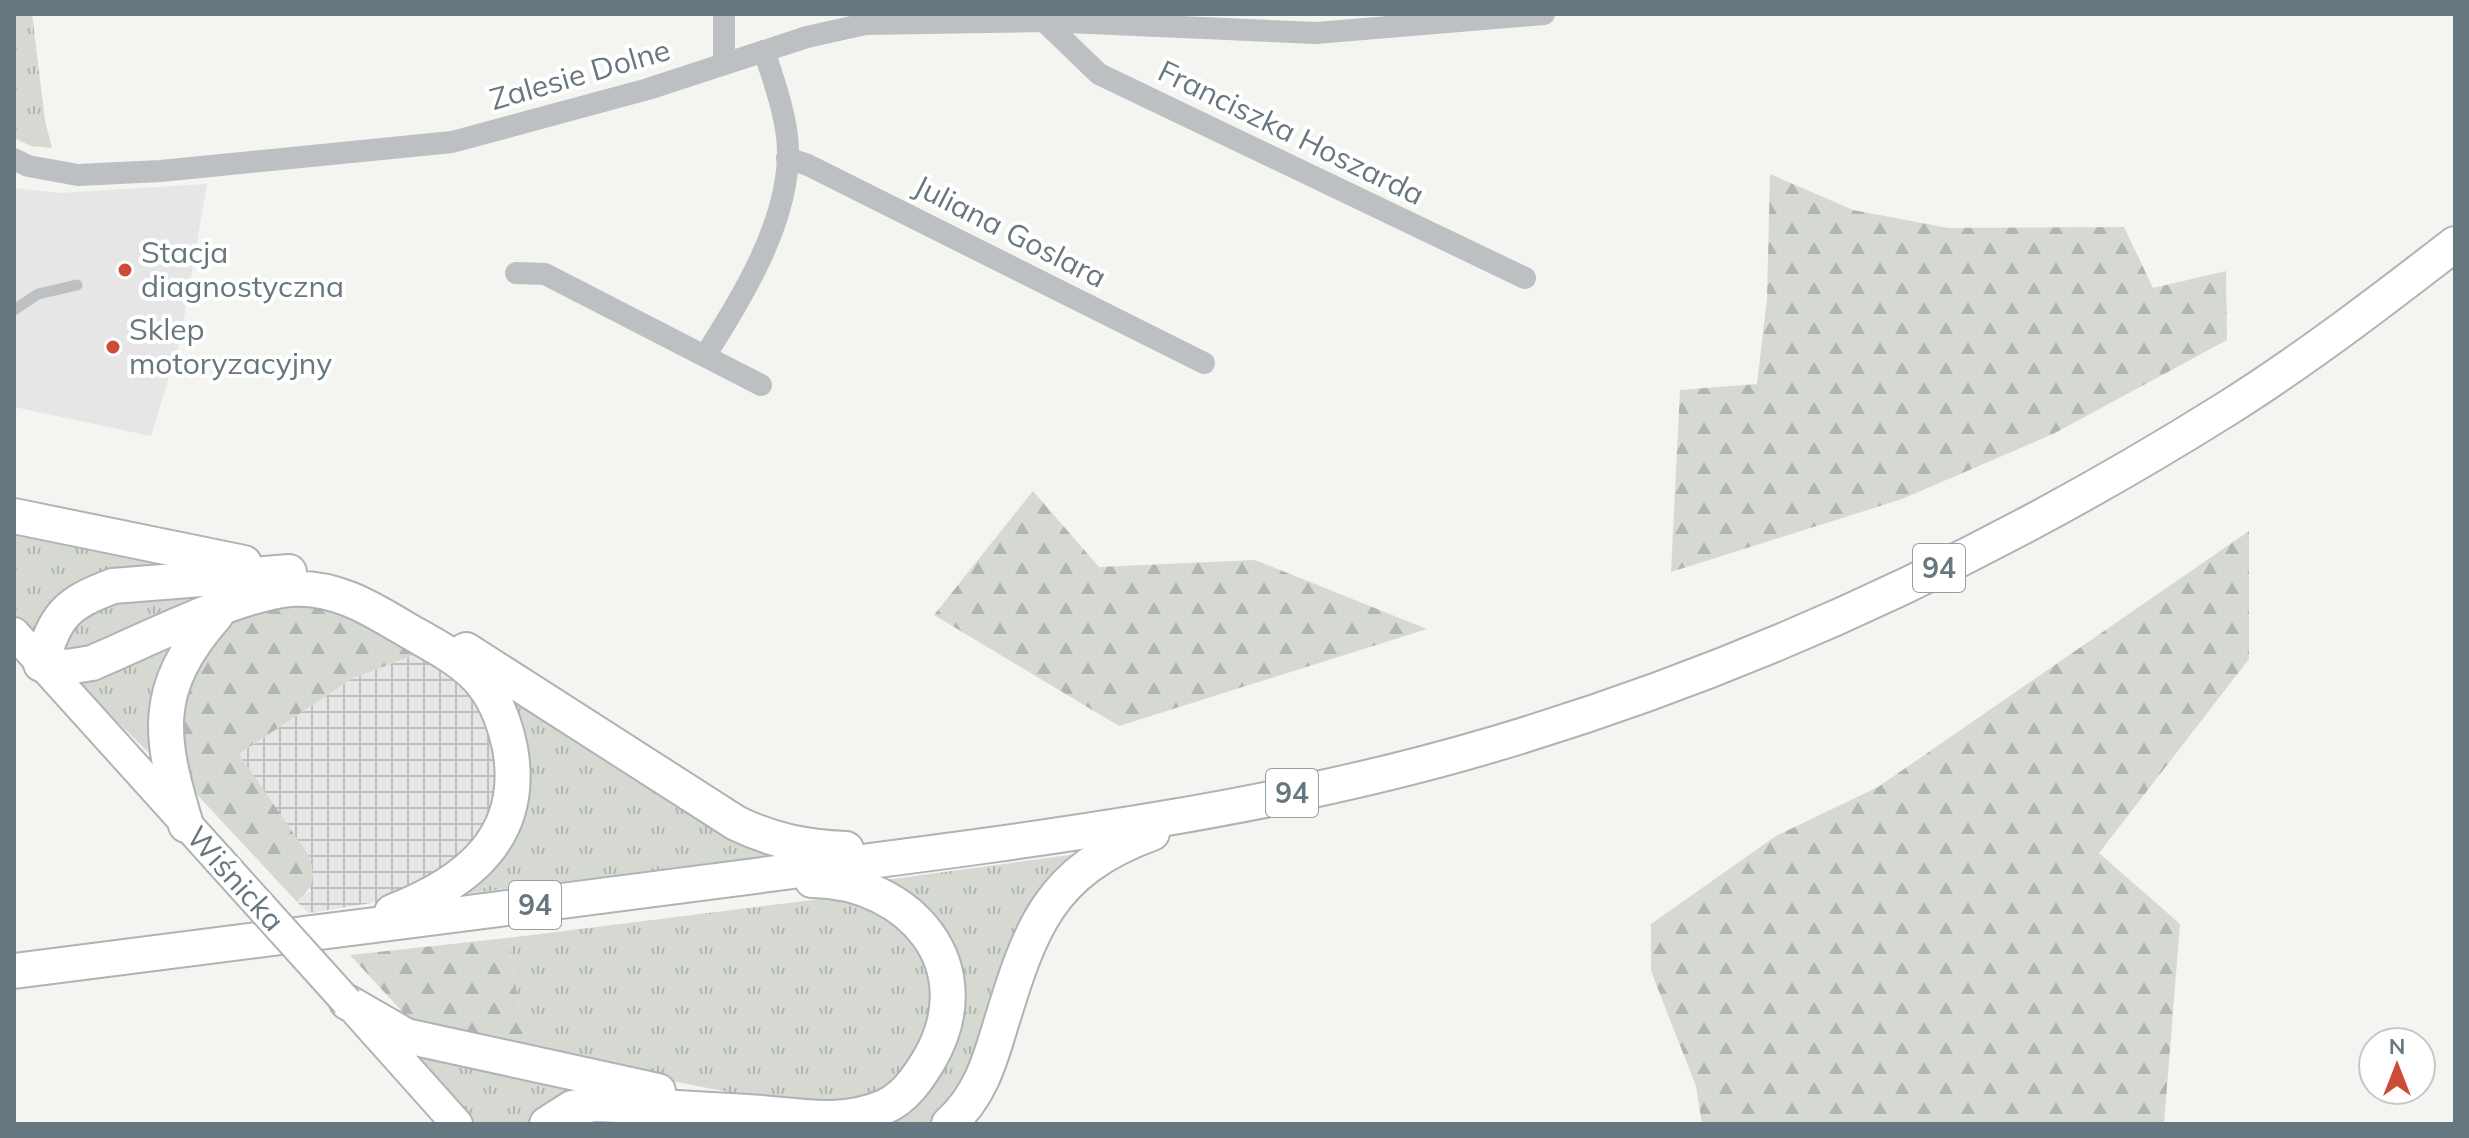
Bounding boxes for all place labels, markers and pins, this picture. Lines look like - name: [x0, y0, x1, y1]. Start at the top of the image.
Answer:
- place label: Stacja diagnostyczna: [141, 233, 344, 305]
- marker: Stacja diagnostyczna: [116, 261, 134, 279]
- place label: Sklep motoryzacyjny: [129, 310, 332, 382]
- marker: Sklep motoryzacyjny: [104, 338, 122, 356]

